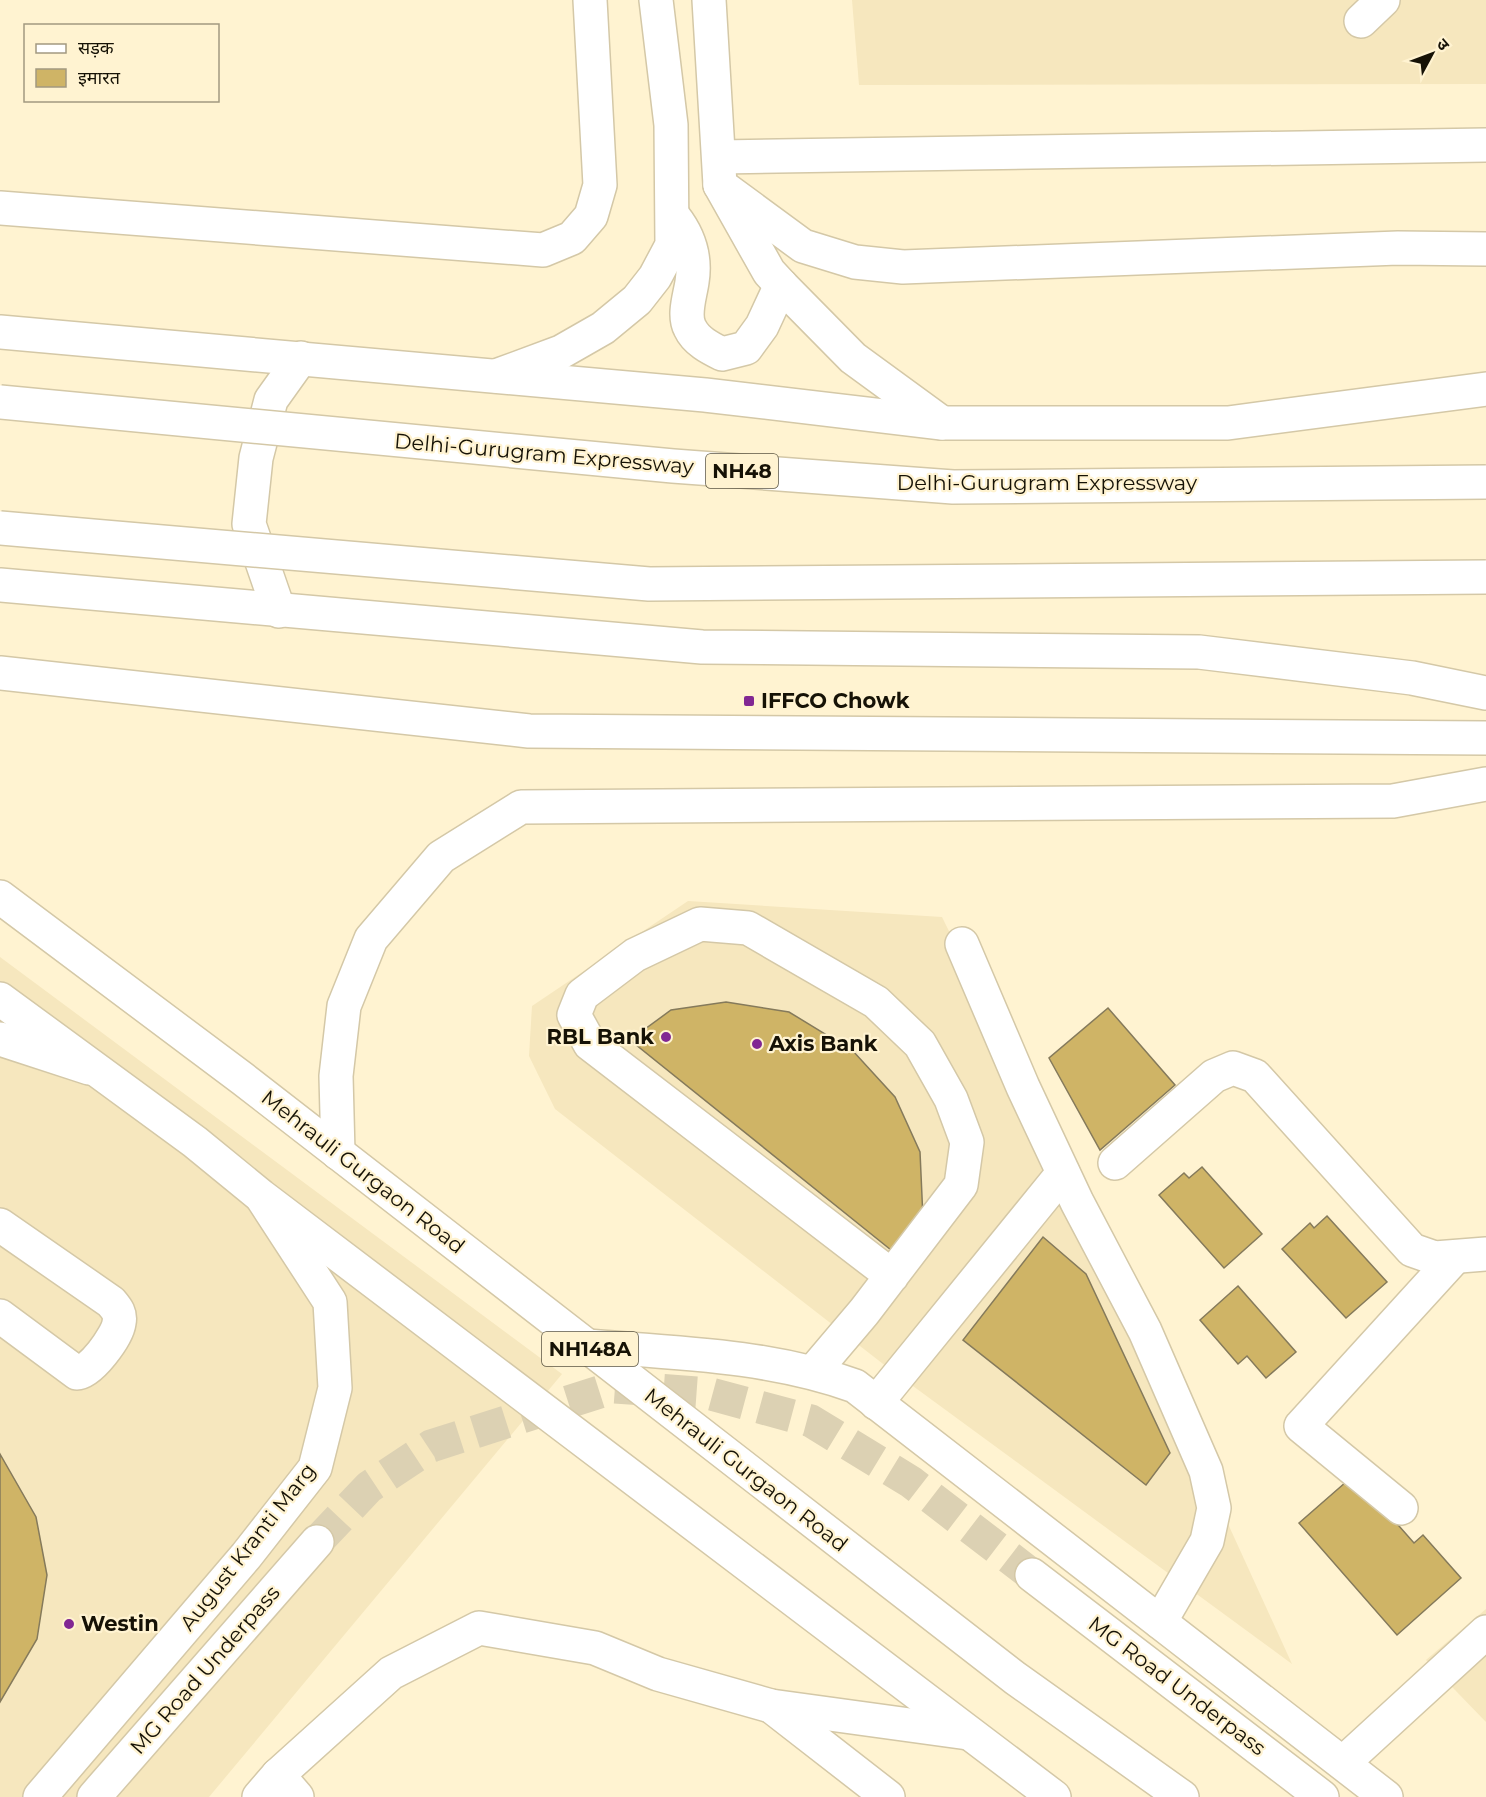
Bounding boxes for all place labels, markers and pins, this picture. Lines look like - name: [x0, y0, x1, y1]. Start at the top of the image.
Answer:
- place label: IFFCO Chowk: [761, 688, 910, 713]
- marker: IFFCO Chowk: [742, 694, 756, 708]
- place label: RBL Bank: [547, 1024, 654, 1049]
- marker: RBL Bank: [659, 1030, 673, 1044]
- place label: Axis Bank: [768, 1031, 878, 1056]
- marker: Axis Bank: [750, 1037, 764, 1051]
- place label: Westin: [81, 1611, 159, 1636]
- marker: Westin: [62, 1617, 76, 1631]

